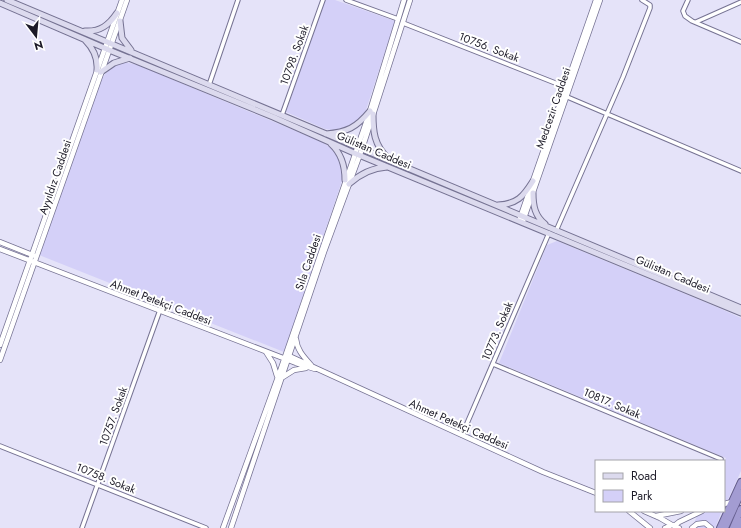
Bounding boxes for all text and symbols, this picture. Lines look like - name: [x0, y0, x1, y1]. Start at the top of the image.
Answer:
- north arrow: [16, 16, 56, 56]
- street label: 10798. Sokak: [276, 22, 312, 87]
- street label: 10756. Sokak: [456, 28, 522, 66]
- text: N: [32, 37, 45, 55]
- street label: Medcezir Caddesi: [532, 65, 574, 151]
- street label: Gülistan Caddesi: [334, 127, 414, 173]
- street label: Ayyıldız Caddesi: [35, 137, 75, 216]
- street label: Sıla Caddesi: [291, 232, 325, 292]
- street label: Gülistan Caddesi: [633, 251, 713, 297]
- street label: Ahmet Petekçi Caddesi: [108, 275, 214, 329]
- street label: 10773. Sokak: [477, 299, 517, 363]
- street label: 10757. Sokak: [95, 384, 131, 448]
- street label: 10817. Sokak: [581, 384, 643, 422]
- street label: Ahmet Petekçi Caddesi: [407, 395, 511, 453]
- street label: 10758. Sokak: [74, 459, 138, 497]
- legend: [595, 460, 725, 512]
- text: Road: [631, 467, 657, 485]
- text: Park: [631, 487, 653, 505]

